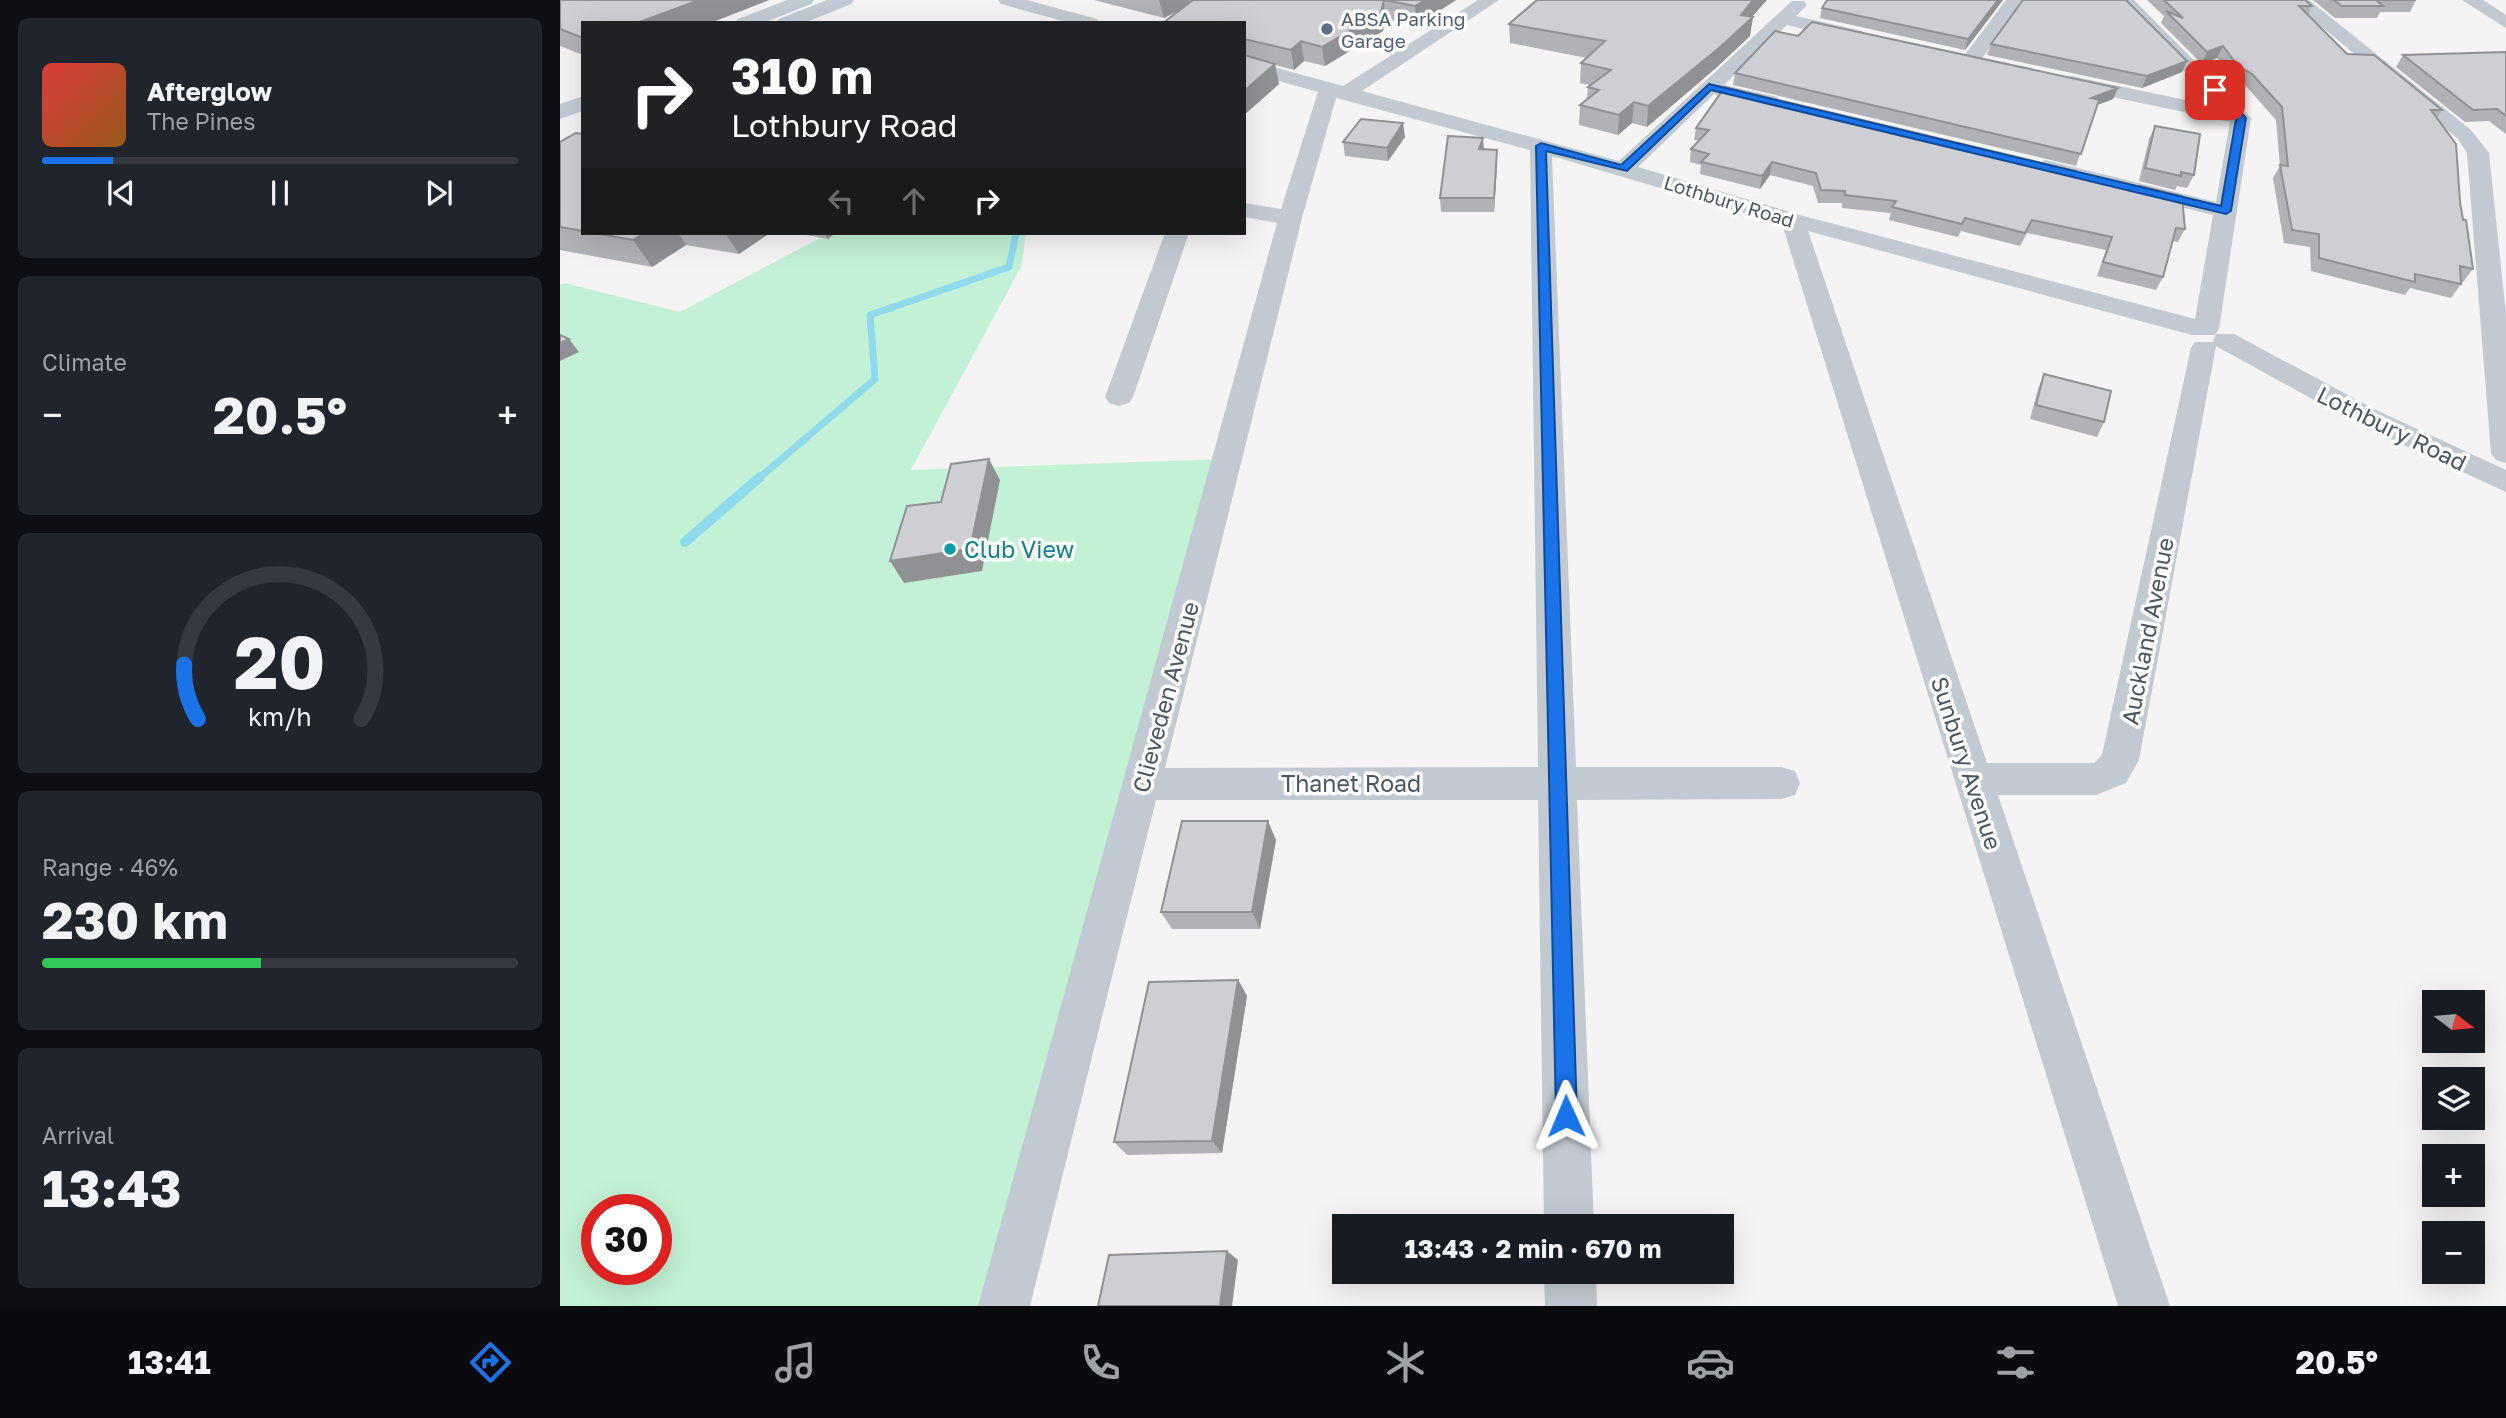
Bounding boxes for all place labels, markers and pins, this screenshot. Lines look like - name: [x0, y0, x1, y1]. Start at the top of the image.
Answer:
- place label: ABSA Parking Garage: [1341, 7, 1466, 52]
- marker: ABSA Parking Garage: [1319, 21, 1335, 37]
- pin: [2185, 60, 2245, 120]
- place label: Club View: [964, 535, 1074, 563]
- marker: Club View: [942, 541, 958, 557]

